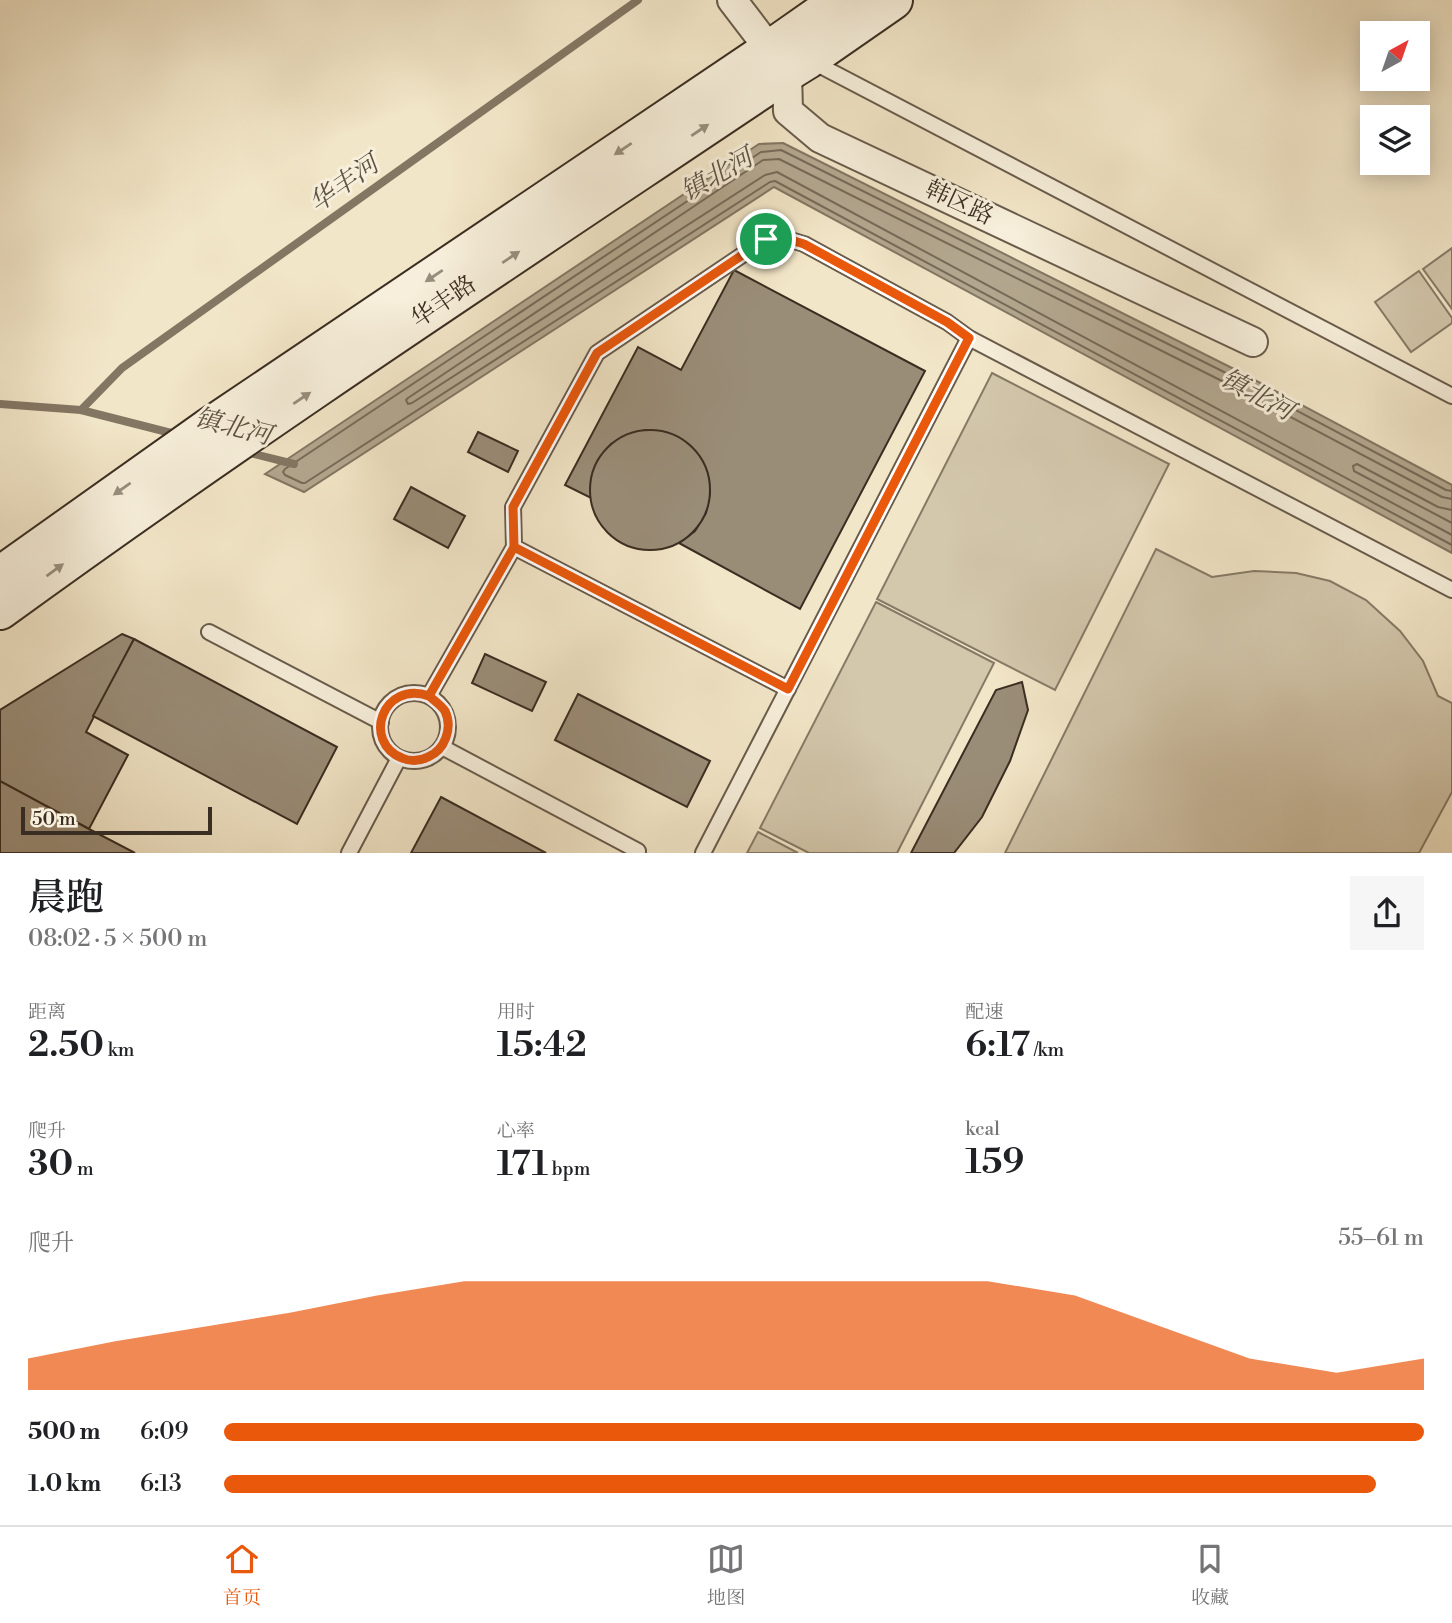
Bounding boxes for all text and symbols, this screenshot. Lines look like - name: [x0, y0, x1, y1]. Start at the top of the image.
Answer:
- north arrow: [1360, 21, 1430, 91]
- map controls: [1360, 21, 1430, 175]
- button: layers: [1360, 105, 1430, 175]
- one-way arrow: [690, 124, 709, 137]
- water label: 镇北河: [675, 140, 762, 208]
- one-way arrow: [614, 142, 632, 156]
- water label: 华丰河: [303, 146, 388, 219]
- street label: 韩区路: [920, 174, 998, 232]
- pin: [736, 209, 796, 269]
- icon: arrive: [747, 220, 785, 258]
- one-way arrow: [502, 250, 520, 264]
- street label: 华丰路: [406, 269, 482, 335]
- one-way arrow: [425, 269, 443, 283]
- water label: 镇北河: [1215, 363, 1302, 429]
- one-way arrow: [292, 392, 311, 405]
- water label: 镇北河: [191, 402, 279, 453]
- one-way arrow: [113, 482, 131, 496]
- one-way arrow: [46, 563, 64, 577]
- scale bar: [21, 804, 212, 836]
- text: 50 m: [32, 807, 76, 831]
- text: 晨跑: [28, 875, 104, 922]
- button: share: [1350, 876, 1424, 950]
- text: 08:02 · 5 × 500 m: [28, 925, 207, 953]
- text: 距离: [28, 1000, 66, 1024]
- text: 用时: [497, 1000, 535, 1024]
- text: 配速: [965, 1000, 1003, 1024]
- text: 2.50: [28, 1024, 104, 1067]
- text: 15:42: [497, 1024, 587, 1067]
- text: 6:17: [965, 1024, 1030, 1067]
- text: km: [104, 1038, 134, 1062]
- text: /km: [1030, 1038, 1064, 1062]
- text: kcal: [965, 1117, 1000, 1141]
- text: 爬升: [28, 1119, 66, 1143]
- text: 心率: [497, 1119, 535, 1143]
- text: 159: [965, 1141, 1024, 1184]
- text: 30: [28, 1143, 73, 1186]
- text: 171: [497, 1143, 548, 1186]
- text: m: [73, 1157, 94, 1181]
- text: bpm: [548, 1157, 590, 1181]
- text: 55–61 m: [1338, 1224, 1424, 1252]
- text: 爬升: [28, 1229, 74, 1257]
- text: 500 m: [28, 1418, 100, 1446]
- text: 6:09: [140, 1418, 188, 1446]
- text: 1.0 km: [28, 1470, 101, 1498]
- text: 6:13: [140, 1470, 182, 1498]
- tab: 首页: [223, 1540, 261, 1610]
- tab: 地图: [707, 1540, 745, 1610]
- tab: 收藏: [1191, 1540, 1229, 1610]

